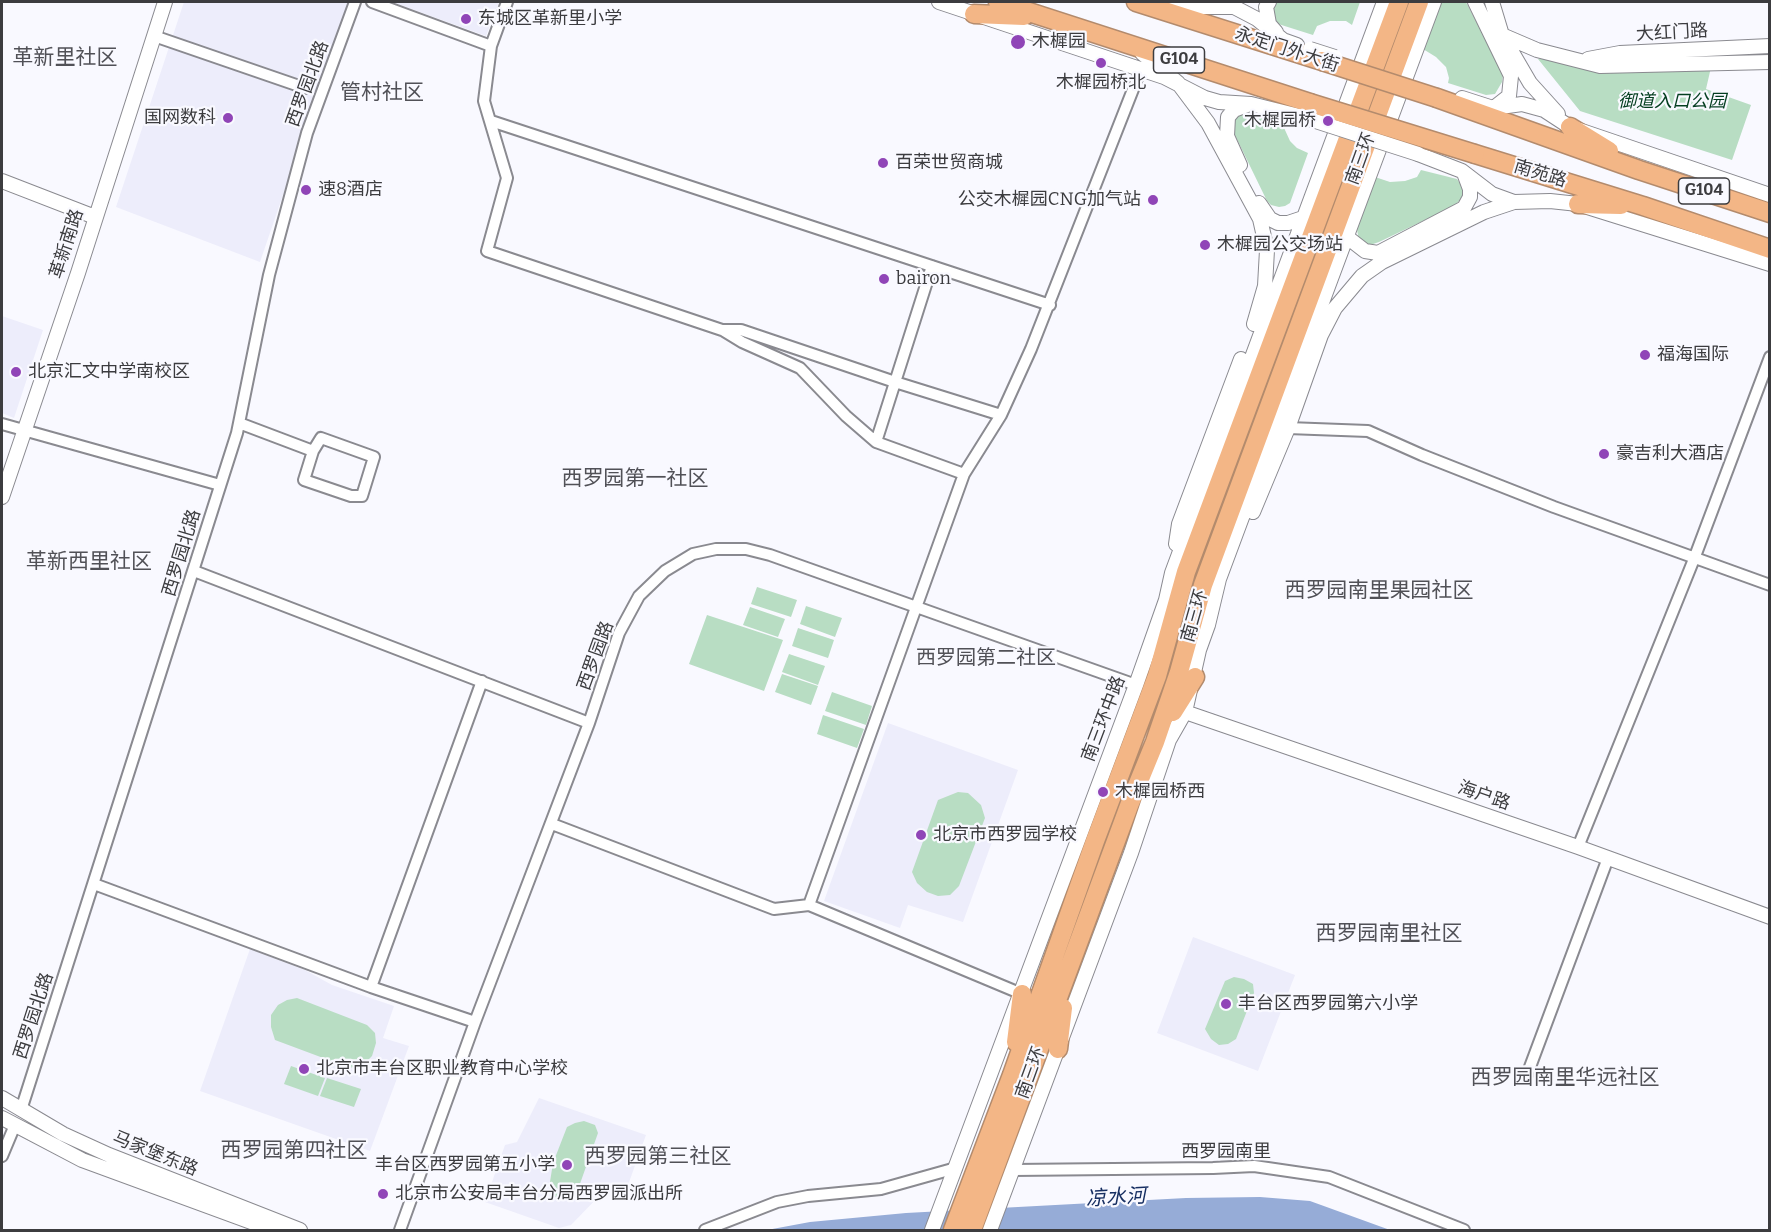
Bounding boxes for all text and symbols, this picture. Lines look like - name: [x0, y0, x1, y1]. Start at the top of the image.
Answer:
- place label: 东城区革新里小学: [478, 8, 622, 30]
- marker: 东城区革新里小学: [459, 12, 473, 26]
- street label: 大红门路: [1635, 20, 1709, 46]
- street label: 永定门外大街: [1232, 23, 1342, 77]
- place label: 木樨园: [1032, 31, 1086, 53]
- marker: 木樨园: [1009, 33, 1027, 51]
- street label: 西罗园北路: [282, 38, 334, 130]
- district label: 革新里社区: [13, 45, 117, 71]
- road number: G104: [1154, 47, 1204, 73]
- marker: 木樨园桥北: [1094, 56, 1108, 70]
- place label: 木樨园桥北: [1056, 72, 1146, 94]
- district label: 管村社区: [340, 80, 424, 106]
- park label: 御道入口公园: [1618, 91, 1726, 113]
- place label: 国网数科: [144, 107, 216, 129]
- place label: 木樨园桥: [1244, 110, 1316, 132]
- marker: 国网数科: [221, 111, 235, 125]
- marker: 木樨园桥: [1321, 114, 1335, 128]
- street label: 南三环: [1342, 130, 1380, 188]
- place label: 百荣世贸商城: [895, 152, 1003, 174]
- marker: 百荣世贸商城: [876, 156, 890, 170]
- street label: 南苑路: [1511, 156, 1569, 192]
- road number: G104: [1678, 178, 1730, 204]
- place label: 速8酒店: [318, 179, 383, 201]
- marker: 速8酒店: [299, 183, 313, 197]
- place label: 公交木樨园CNG加气站: [958, 189, 1141, 211]
- marker: 公交木樨园CNG加气站: [1146, 193, 1160, 207]
- street label: 革新南路: [46, 206, 88, 282]
- place label: 木樨园公交场站: [1217, 234, 1343, 256]
- marker: 木樨园公交场站: [1198, 238, 1212, 252]
- place label: bairon: [896, 268, 951, 290]
- marker: bairon: [877, 272, 891, 286]
- place label: 福海国际: [1657, 344, 1729, 366]
- marker: 福海国际: [1638, 348, 1652, 362]
- place label: 北京汇文中学南校区: [28, 361, 190, 383]
- marker: 北京汇文中学南校区: [9, 365, 23, 379]
- place label: 豪吉利大酒店: [1616, 443, 1724, 465]
- marker: 豪吉利大酒店: [1597, 447, 1611, 461]
- district label: 西罗园第一社区: [562, 466, 708, 492]
- street label: 西罗园北路: [159, 507, 205, 599]
- district label: 革新西里社区: [26, 549, 152, 575]
- district label: 西罗园南里果园社区: [1285, 578, 1473, 604]
- street label: 南三环: [1177, 587, 1213, 645]
- street label: 西罗园路: [574, 618, 618, 694]
- district label: 西罗园第二社区: [916, 646, 1056, 670]
- street label: 南三环中路: [1078, 673, 1130, 765]
- street label: 海户路: [1455, 777, 1513, 815]
- place label: 木樨园桥西: [1115, 781, 1205, 803]
- marker: 木樨园桥西: [1096, 785, 1110, 799]
- place label: 北京市西罗园学校: [933, 824, 1077, 846]
- marker: 北京市西罗园学校: [914, 828, 928, 842]
- district label: 西罗园南里社区: [1316, 921, 1462, 947]
- street label: 西罗园北路: [10, 970, 58, 1062]
- place label: 丰台区西罗园第六小学: [1238, 993, 1418, 1015]
- marker: 丰台区西罗园第六小学: [1219, 997, 1233, 1011]
- street label: 南三环: [1012, 1044, 1050, 1102]
- place label: 北京市丰台区职业教育中心学校: [316, 1058, 568, 1080]
- marker: 北京市丰台区职业教育中心学校: [297, 1062, 311, 1076]
- district label: 西罗园南里华远社区: [1471, 1065, 1659, 1091]
- street label: 马家堡东路: [109, 1127, 201, 1181]
- district label: 西罗园第四社区: [221, 1138, 367, 1164]
- street label: 西罗园南里: [1181, 1141, 1271, 1163]
- district label: 西罗园第三社区: [585, 1144, 731, 1170]
- place label: 丰台区西罗园第五小学: [375, 1154, 555, 1176]
- marker: 丰台区西罗园第五小学: [560, 1158, 574, 1172]
- place label: 北京市公安局丰台分局西罗园派出所: [395, 1183, 683, 1205]
- water label: 凉水河: [1085, 1184, 1147, 1212]
- marker: 北京市公安局丰台分局西罗园派出所: [376, 1187, 390, 1201]

